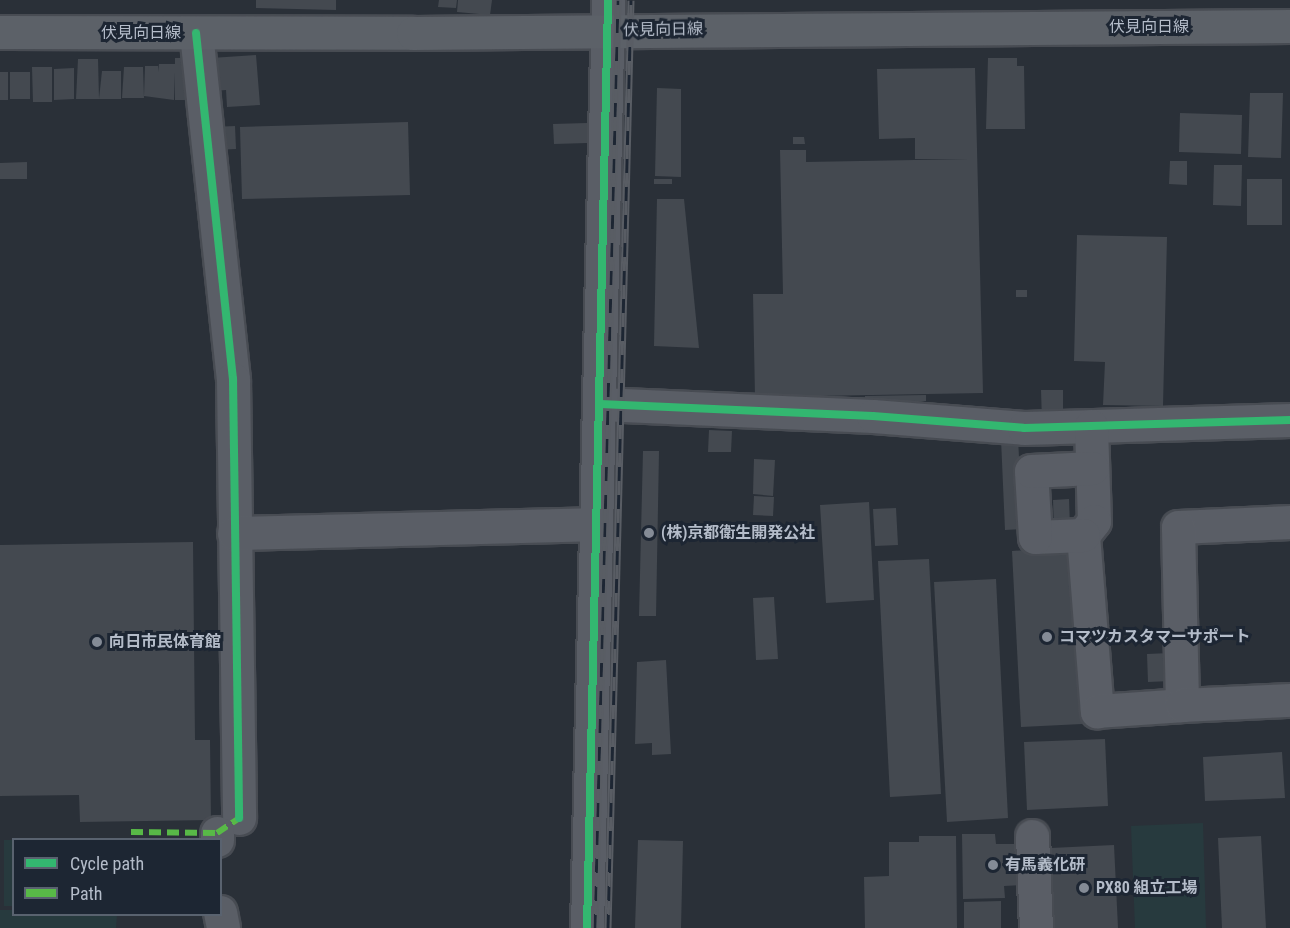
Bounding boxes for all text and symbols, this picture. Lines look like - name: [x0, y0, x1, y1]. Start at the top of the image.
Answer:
- street label: 伏見向日線: [1109, 17, 1189, 37]
- street label: 伏見向日線: [623, 20, 703, 40]
- street label: 伏見向日線: [101, 23, 181, 43]
- place label: (株)京都衛生開発公社: [661, 523, 815, 543]
- marker: (株)京都衛生開発公社: [642, 526, 656, 540]
- place label: コマツカスタマーサポート: [1059, 627, 1251, 647]
- marker: コマツカスタマーサポート: [1040, 630, 1054, 644]
- place label: 向日市民体育館: [109, 632, 221, 652]
- marker: 向日市民体育館: [90, 635, 104, 649]
- legend: [12, 838, 222, 916]
- text: Cycle path: [70, 853, 144, 874]
- place label: 有馬義化研: [1005, 855, 1085, 875]
- marker: 有馬義化研: [986, 858, 1000, 872]
- place label: PX80 組立工場: [1096, 878, 1198, 898]
- marker: PX80 組立工場: [1077, 881, 1091, 895]
- text: Path: [70, 883, 103, 904]

